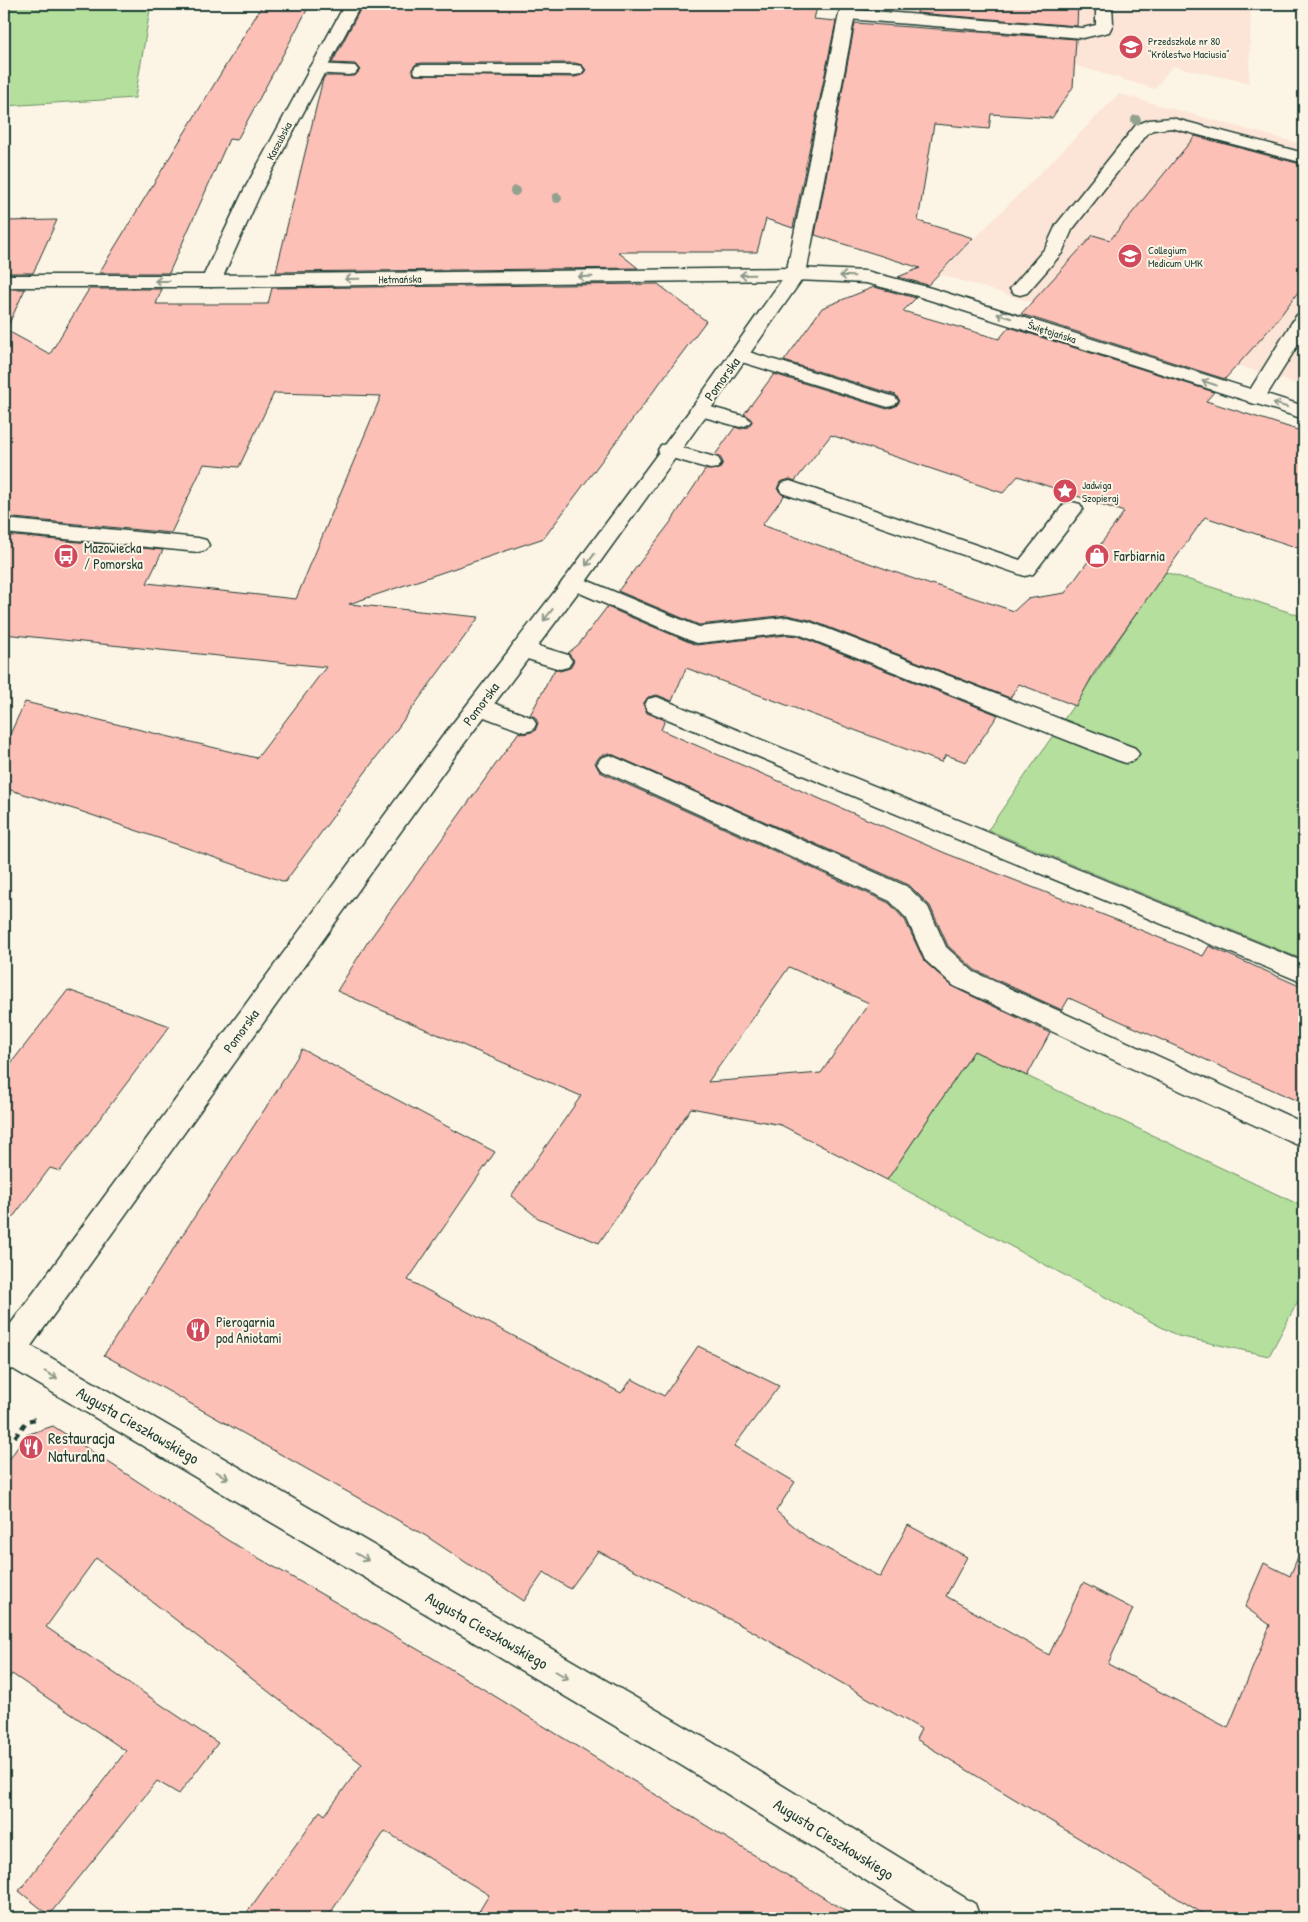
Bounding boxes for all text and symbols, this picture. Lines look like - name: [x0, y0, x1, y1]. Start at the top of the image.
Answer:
- school or university icon: Przedszkole nr 80 "Królestwo Maciusia": [1118, 34, 1144, 60]
- place label: Przedszkole nr 80 "Królestwo Maciusia": [1148, 34, 1229, 61]
- street label: Kaszubska: [263, 119, 295, 162]
- school or university icon: Collegium Medicum UMK: [1117, 243, 1143, 269]
- place label: Collegium Medicum UMK: [1148, 243, 1203, 270]
- one-way arrow: [740, 270, 756, 280]
- street label: Hetmańska: [378, 272, 422, 286]
- one-way arrow: [577, 272, 594, 282]
- one-way arrow: [839, 272, 855, 281]
- one-way arrow: [345, 275, 361, 284]
- one-way arrow: [155, 276, 171, 286]
- one-way arrow: [996, 311, 1012, 321]
- street label: Świętojańska: [1026, 318, 1079, 347]
- street label: Pomorska: [699, 353, 744, 404]
- one-way arrow: [1201, 378, 1217, 387]
- one-way arrow: [1272, 400, 1288, 410]
- place icon: Jadwiga Szopieraj: [1052, 478, 1078, 504]
- place label: Jadwiga Szopieraj: [1082, 478, 1119, 505]
- place label: Mazowiecka / Pomorska: [84, 538, 143, 573]
- bus stop icon: Mazowiecka / Pomorska: [53, 543, 79, 569]
- shop icon: Farbiarnia: [1084, 543, 1110, 569]
- place label: Farbiarnia: [1113, 546, 1165, 565]
- one-way arrow: [584, 553, 595, 566]
- one-way arrow: [543, 608, 553, 622]
- street label: Pomorska: [458, 678, 503, 729]
- street label: Pomorska: [218, 1005, 263, 1056]
- place label: Pierogarnia pod Aniołami: [216, 1312, 282, 1348]
- restaurant icon: Pierogarnia pod Aniołami: [185, 1317, 211, 1343]
- one-way arrow: [44, 1370, 58, 1380]
- street label: Augusta Cieszkowskiego: [73, 1381, 204, 1469]
- place label: Restauracja Naturalna: [48, 1427, 115, 1467]
- restaurant icon: Restauracja Naturalna: [18, 1434, 44, 1460]
- one-way arrow: [214, 1470, 228, 1480]
- one-way arrow: [354, 1552, 368, 1562]
- street label: Augusta Cieszkowskiego: [422, 1586, 553, 1674]
- one-way arrow: [555, 1670, 569, 1680]
- street label: Augusta Cieszkowskiego: [770, 1793, 899, 1885]

